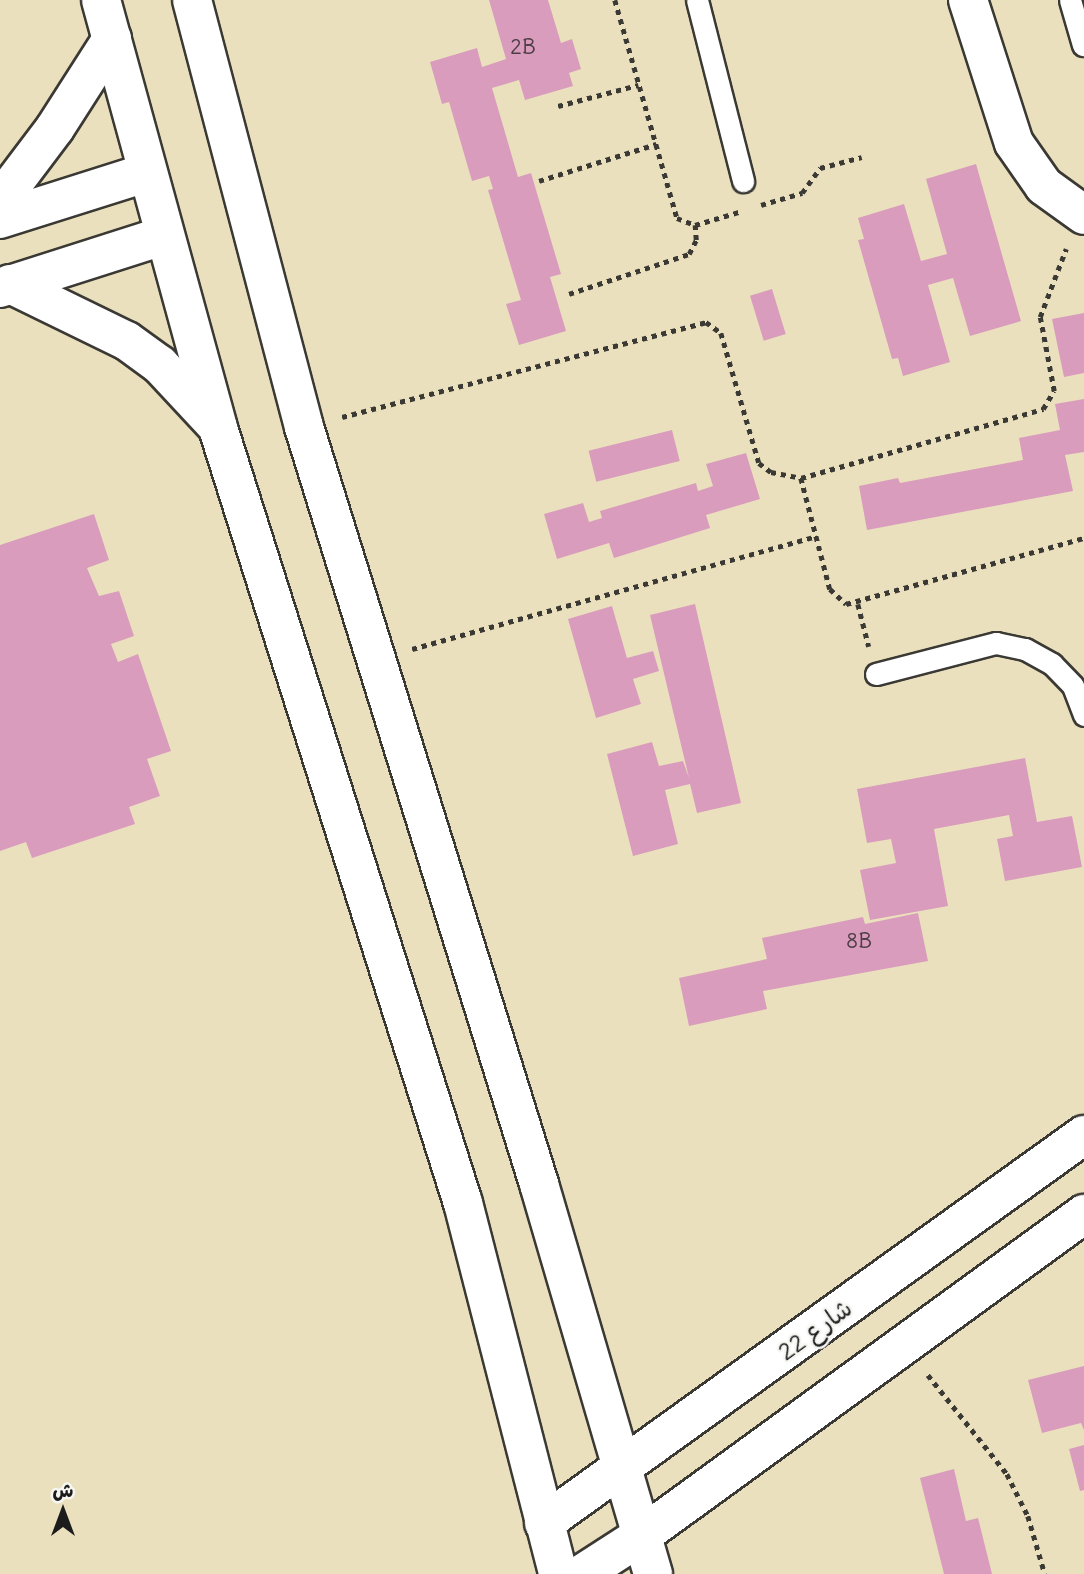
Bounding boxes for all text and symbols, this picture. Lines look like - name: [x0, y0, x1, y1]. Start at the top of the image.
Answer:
- house number: 2B: [510, 34, 536, 60]
- house number: 8B: [846, 928, 872, 954]
- street label: شارع 22: [773, 1294, 857, 1366]
- north arrow: [28, 1476, 98, 1546]
- text: ش: [53, 1478, 73, 1502]

